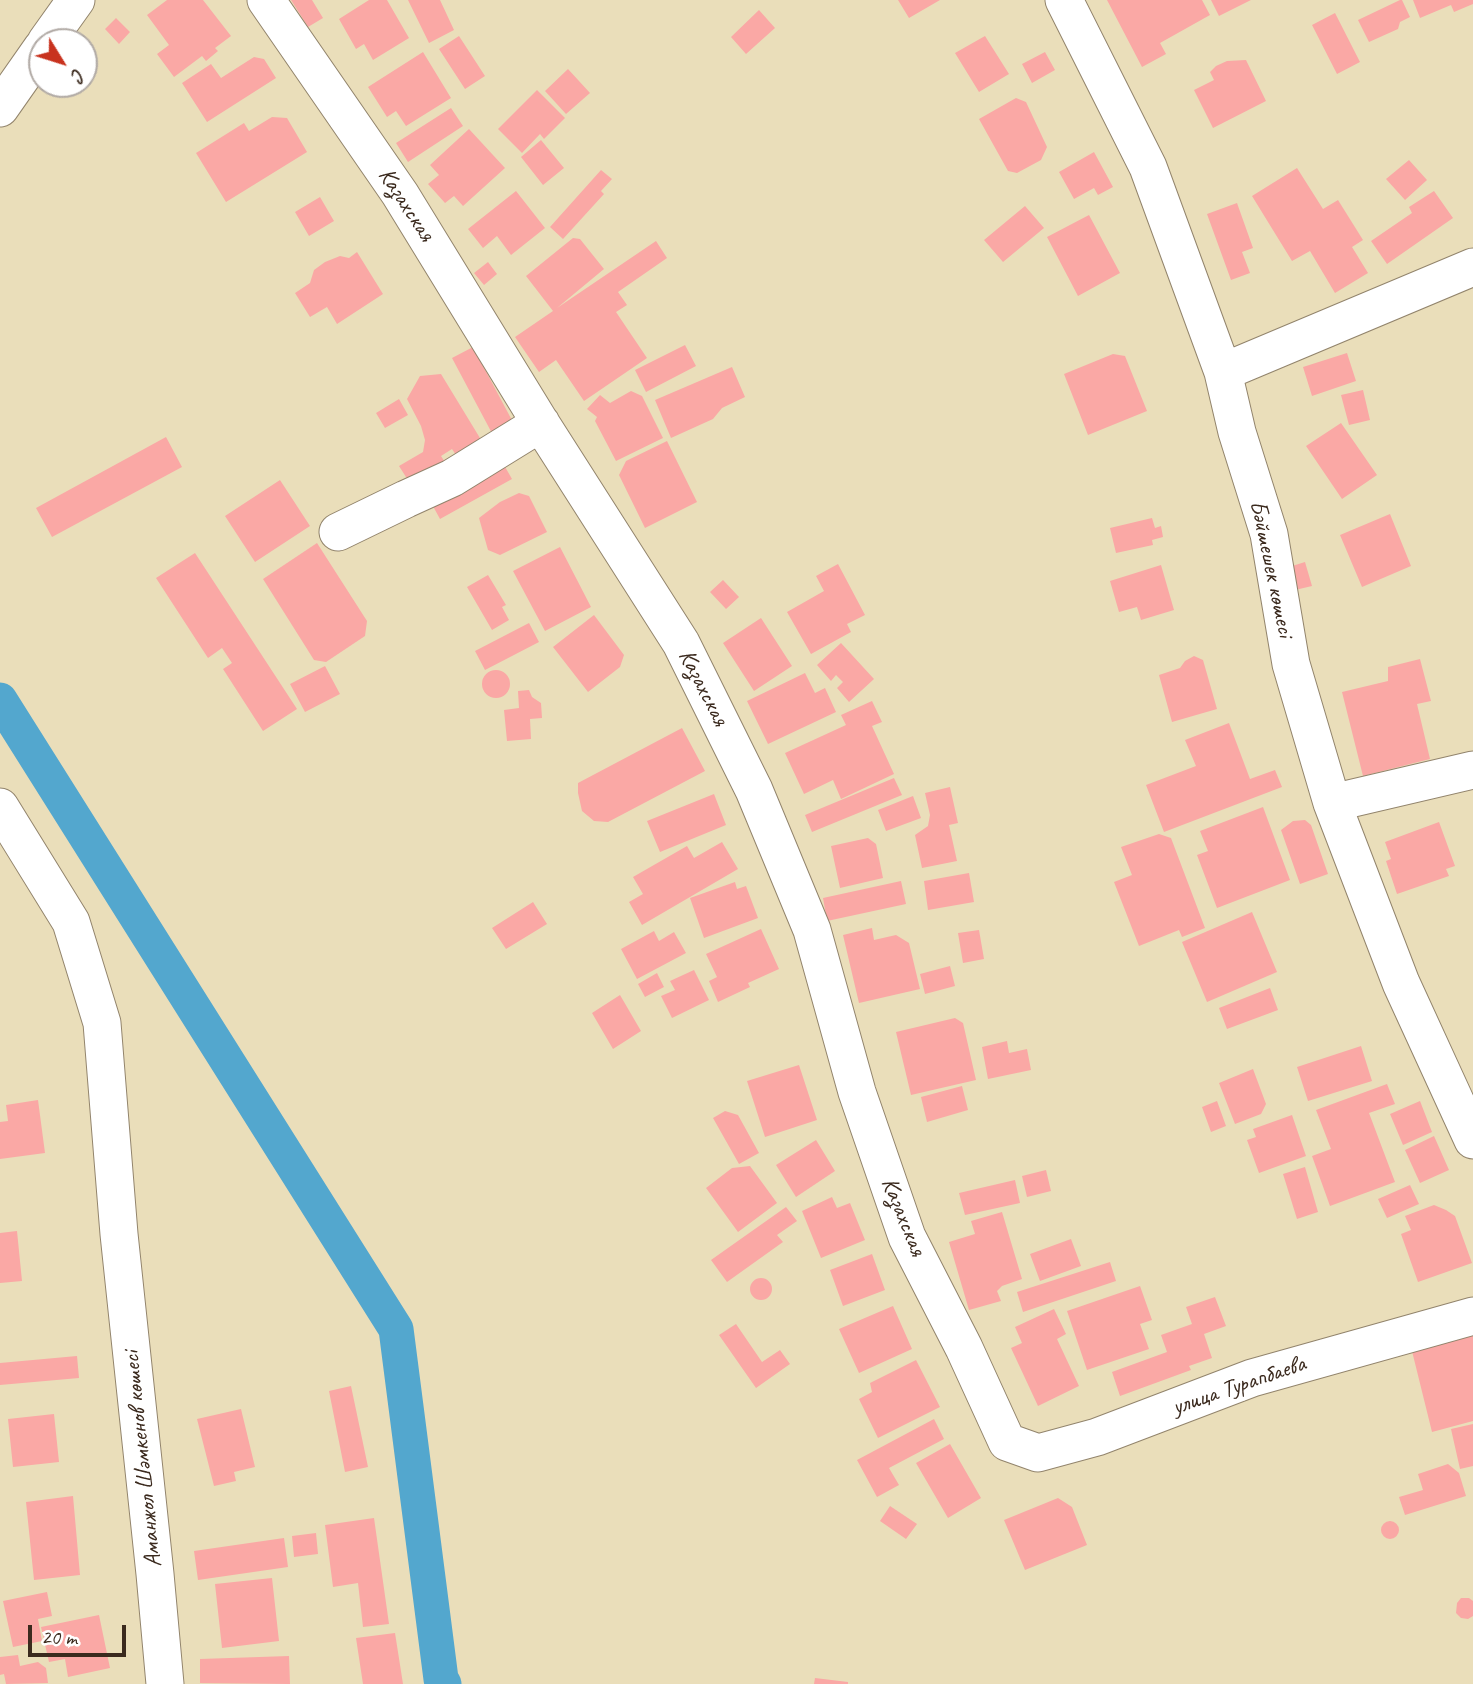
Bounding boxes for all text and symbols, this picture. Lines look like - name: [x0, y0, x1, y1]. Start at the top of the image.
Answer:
- north arrow: [28, 28, 98, 98]
- text: С: [66, 64, 90, 86]
- street label: Казахская: [372, 163, 440, 247]
- street label: Бәйшешек көшесі: [1242, 498, 1300, 640]
- street label: Казахская: [671, 645, 735, 731]
- street label: Казахская: [874, 1173, 932, 1261]
- street label: Аманжол Шәмкенов көшесі: [117, 1349, 169, 1569]
- street label: улица Турапбаева: [1169, 1350, 1309, 1422]
- scale bar: [32, 1610, 130, 1654]
- text: 20 m: [41, 1624, 77, 1650]

